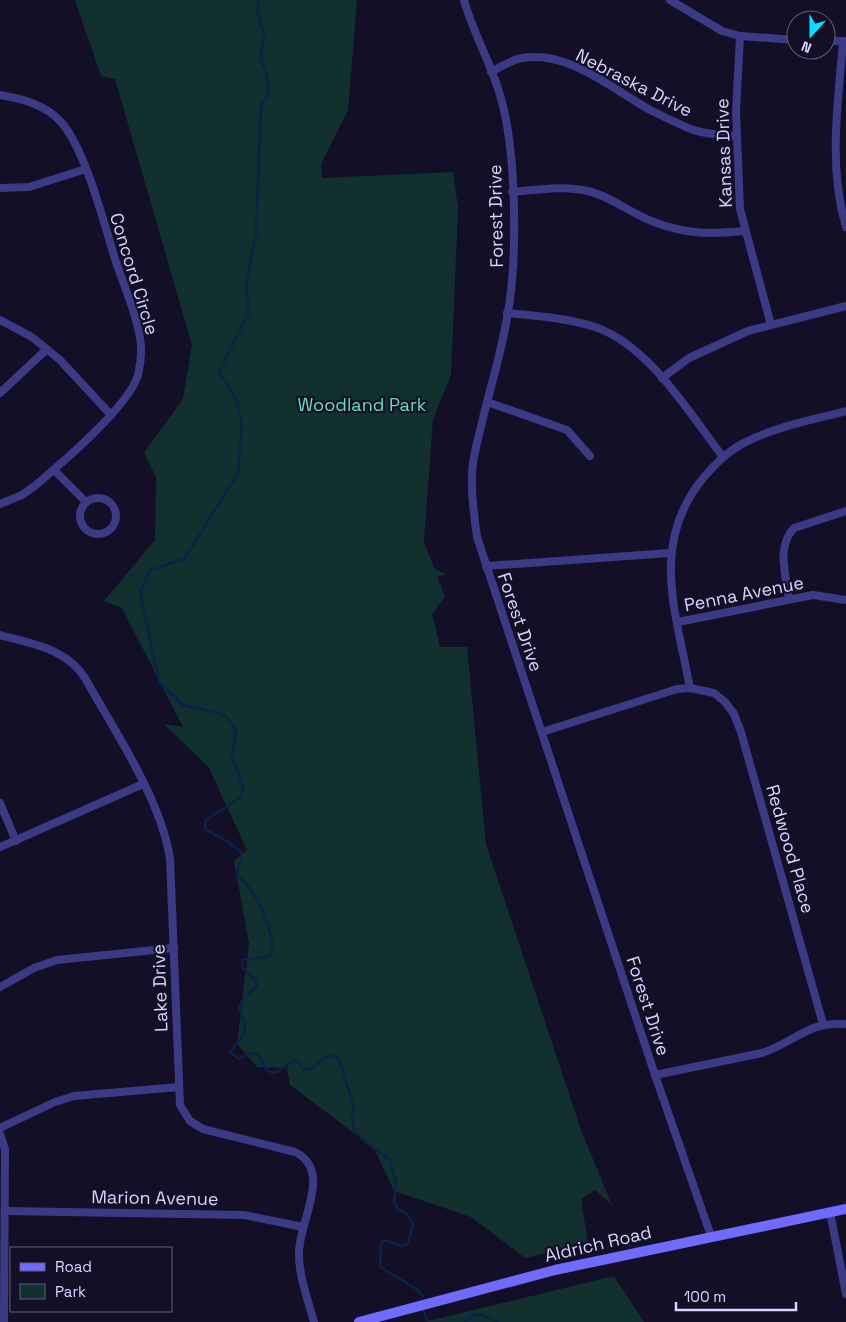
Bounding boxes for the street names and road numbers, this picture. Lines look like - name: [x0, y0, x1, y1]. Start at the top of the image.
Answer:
- street label: Nebraska Drive: [572, 43, 696, 122]
- street label: Kansas Drive: [710, 98, 737, 208]
- street label: Forest Drive: [483, 164, 508, 268]
- street label: Concord Circle: [105, 210, 164, 338]
- street label: Forest Drive: [493, 569, 548, 674]
- street label: Penna Avenue: [682, 571, 806, 616]
- street label: Redwood Place: [761, 782, 820, 916]
- street label: Lake Drive: [146, 944, 173, 1032]
- street label: Forest Drive: [622, 953, 675, 1058]
- street label: Marion Avenue: [91, 1185, 219, 1210]
- street label: Aldrich Road: [542, 1220, 654, 1267]

